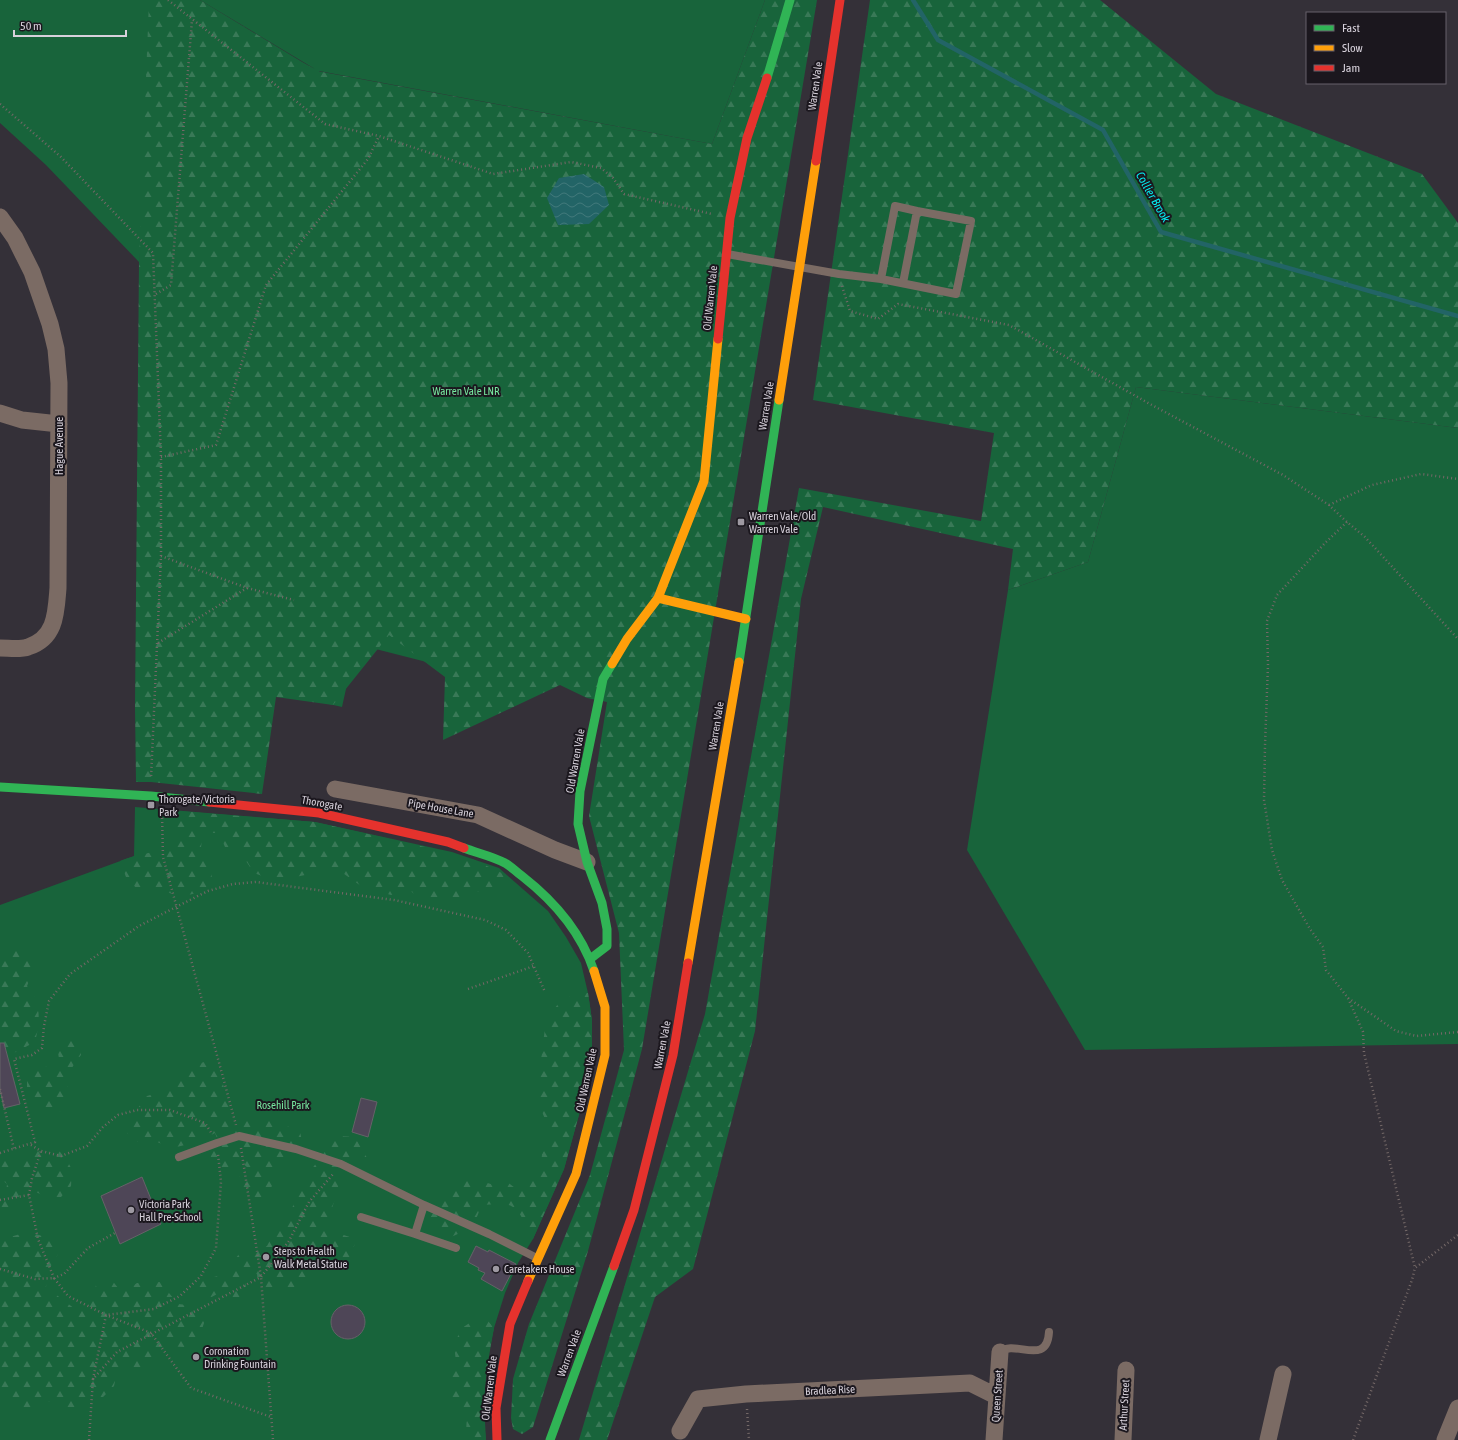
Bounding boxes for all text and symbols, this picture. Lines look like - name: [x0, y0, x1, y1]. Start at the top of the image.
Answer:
- scale bar: [14, 12, 126, 38]
- legend: [1306, 12, 1446, 84]
- text: 50 m: [20, 19, 42, 33]
- text: Fast: [1342, 21, 1360, 35]
- text: Slow: [1342, 41, 1363, 55]
- street label: Warren Vale: [806, 61, 824, 111]
- text: Jam: [1342, 61, 1360, 75]
- water label: Collier Brook: [1133, 169, 1173, 225]
- street label: Old Warren Vale: [701, 265, 719, 331]
- street label: Warren Vale: [756, 381, 776, 431]
- park label: Warren Vale LNR: [433, 385, 500, 397]
- street label: Hague Avenue: [53, 417, 65, 475]
- place label: Warren Vale/Old Warren Vale: [749, 510, 816, 535]
- marker: Warren Vale/Old Warren Vale: [736, 517, 746, 527]
- street label: Warren Vale: [706, 701, 726, 751]
- street label: Old Warren Vale: [563, 728, 587, 794]
- place label: Thorogate/Victoria Park: [159, 793, 235, 818]
- street label: Thorogate: [301, 794, 343, 812]
- street label: Pipe House Lane: [407, 796, 475, 820]
- marker: Thorogate/Victoria Park: [146, 800, 156, 810]
- street label: Warren Vale: [651, 1020, 673, 1070]
- street label: Old Warren Vale: [573, 1047, 599, 1113]
- park label: Rosehill Park: [256, 1099, 310, 1111]
- place label: Victoria Park Hall Pre-School: [139, 1198, 202, 1223]
- marker: Victoria Park Hall Pre-School: [126, 1205, 136, 1215]
- place label: Steps to Health Walk Metal Statue: [274, 1245, 347, 1270]
- marker: Steps to Health Walk Metal Statue: [261, 1252, 271, 1262]
- place label: Caretakers House: [504, 1263, 575, 1275]
- marker: Caretakers House: [491, 1264, 501, 1274]
- street label: Warren Vale: [555, 1328, 583, 1378]
- place label: Coronation Drinking Fountain: [204, 1345, 276, 1370]
- marker: Coronation Drinking Fountain: [191, 1352, 201, 1362]
- street label: Old Warren Vale: [479, 1355, 499, 1421]
- street label: Queen Street: [989, 1369, 1005, 1423]
- street label: Arthur Street: [1117, 1379, 1131, 1431]
- street label: Bradlea Rise: [805, 1383, 855, 1397]

